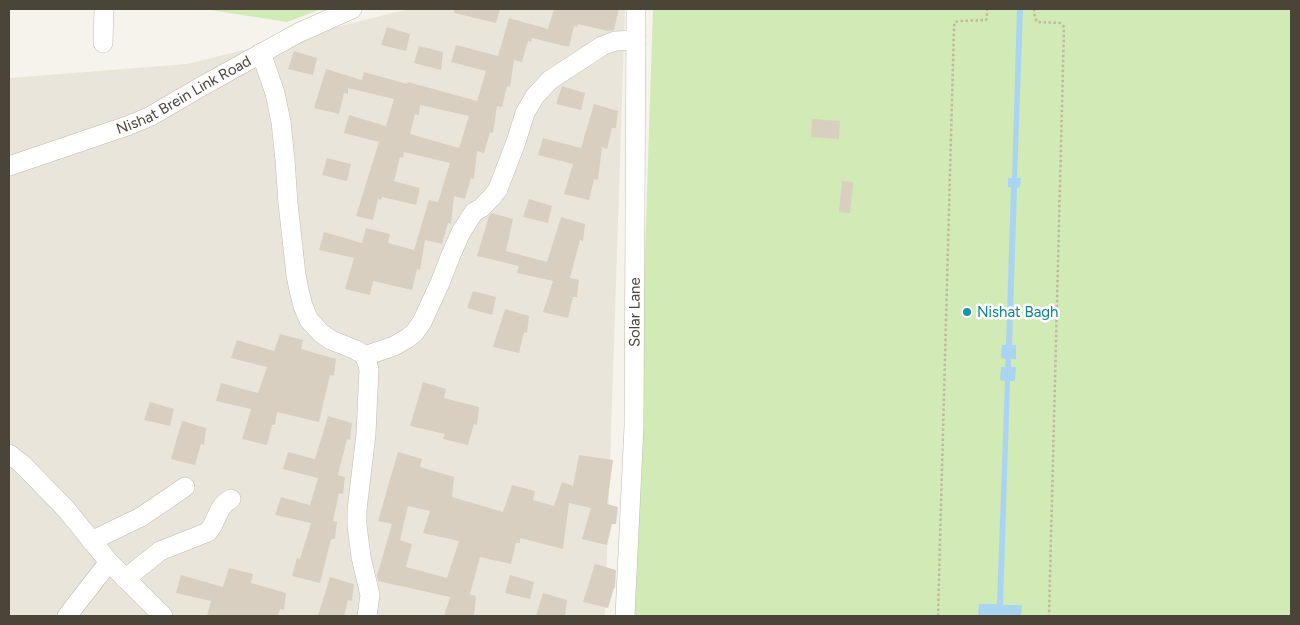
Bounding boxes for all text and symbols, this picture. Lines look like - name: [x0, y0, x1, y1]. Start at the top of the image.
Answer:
- street label: Nishat Brein Link Road: [114, 52, 254, 138]
- street label: Solar Lane: [625, 277, 644, 347]
- place label: Nishat Bagh: [977, 303, 1058, 321]
- marker: Nishat Bagh: [961, 306, 973, 318]

